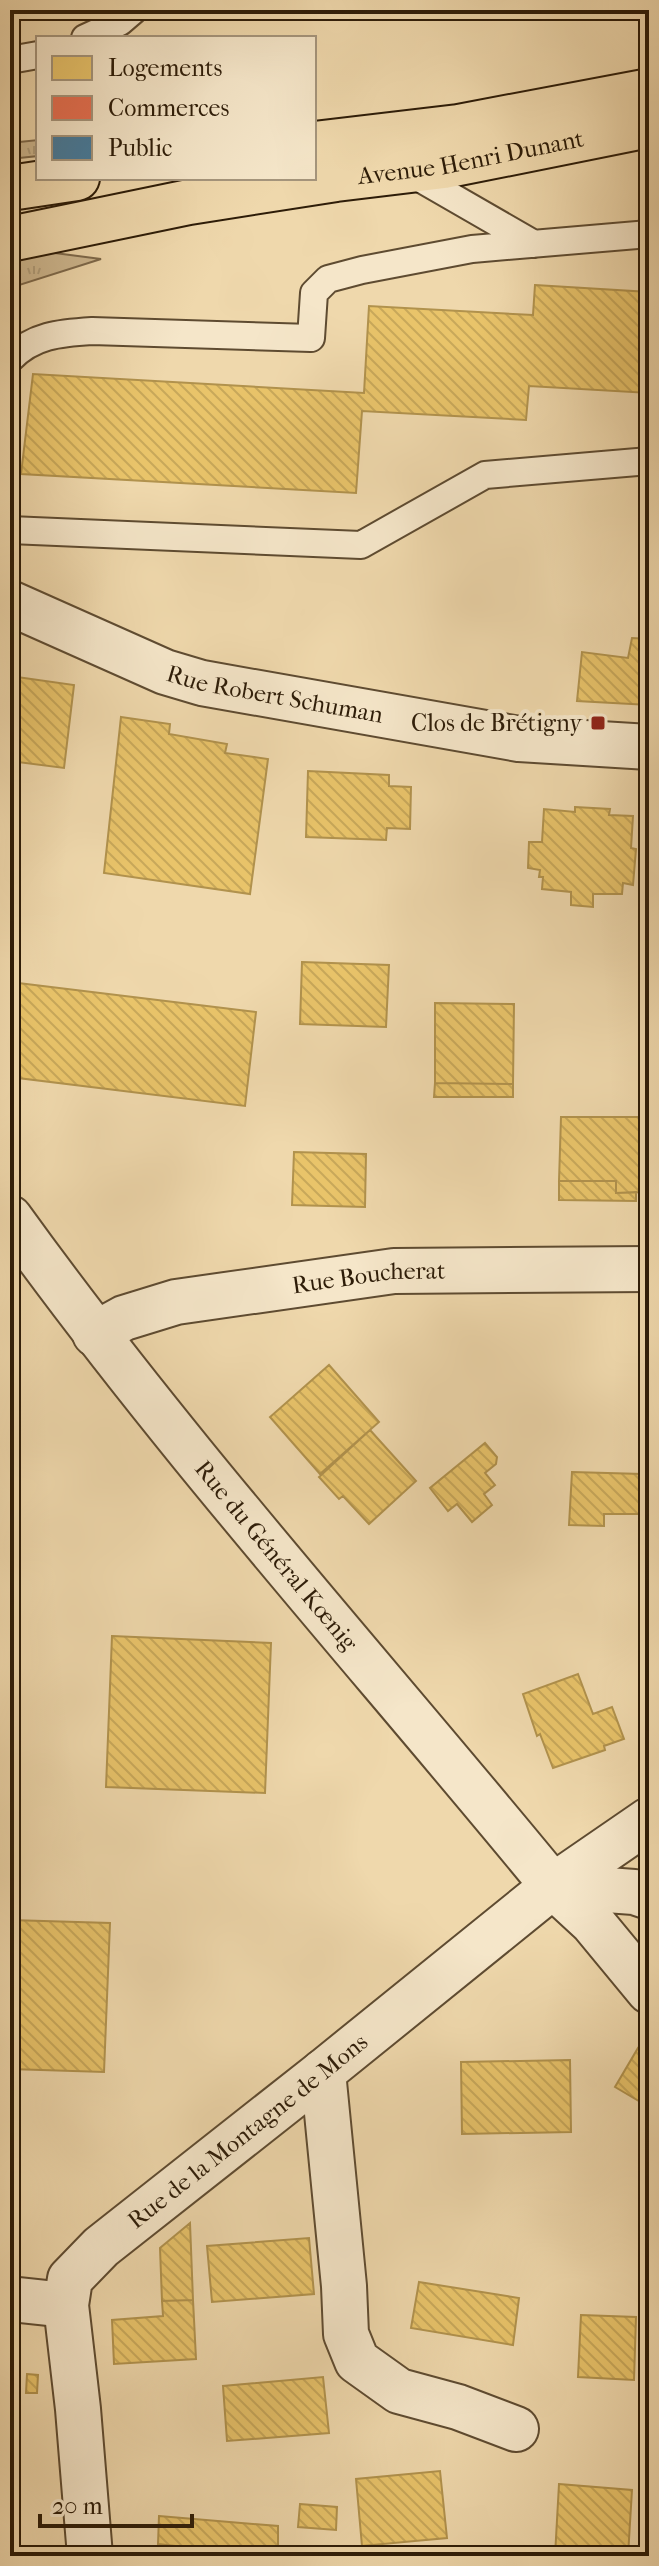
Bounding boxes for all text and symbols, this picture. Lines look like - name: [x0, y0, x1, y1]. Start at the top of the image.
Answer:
- legend: [36, 36, 316, 180]
- text: Logements: [108, 54, 223, 82]
- text: Commerces: [108, 94, 229, 122]
- street label: Avenue Henri Dunant: [355, 124, 587, 190]
- text: Public: [108, 134, 172, 162]
- street label: Rue Robert Schuman: [163, 659, 385, 729]
- place label: Clos de Brétigny: [411, 709, 583, 737]
- marker: Clos de Brétigny: [589, 714, 607, 732]
- street label: Rue Boucherat: [290, 1257, 446, 1299]
- street label: Rue du Général Kœnig: [189, 1455, 364, 1657]
- street label: Rue de la Montagne de Mons: [122, 2027, 373, 2235]
- scale bar: [40, 2478, 192, 2528]
- text: 20 m: [52, 2492, 103, 2520]

